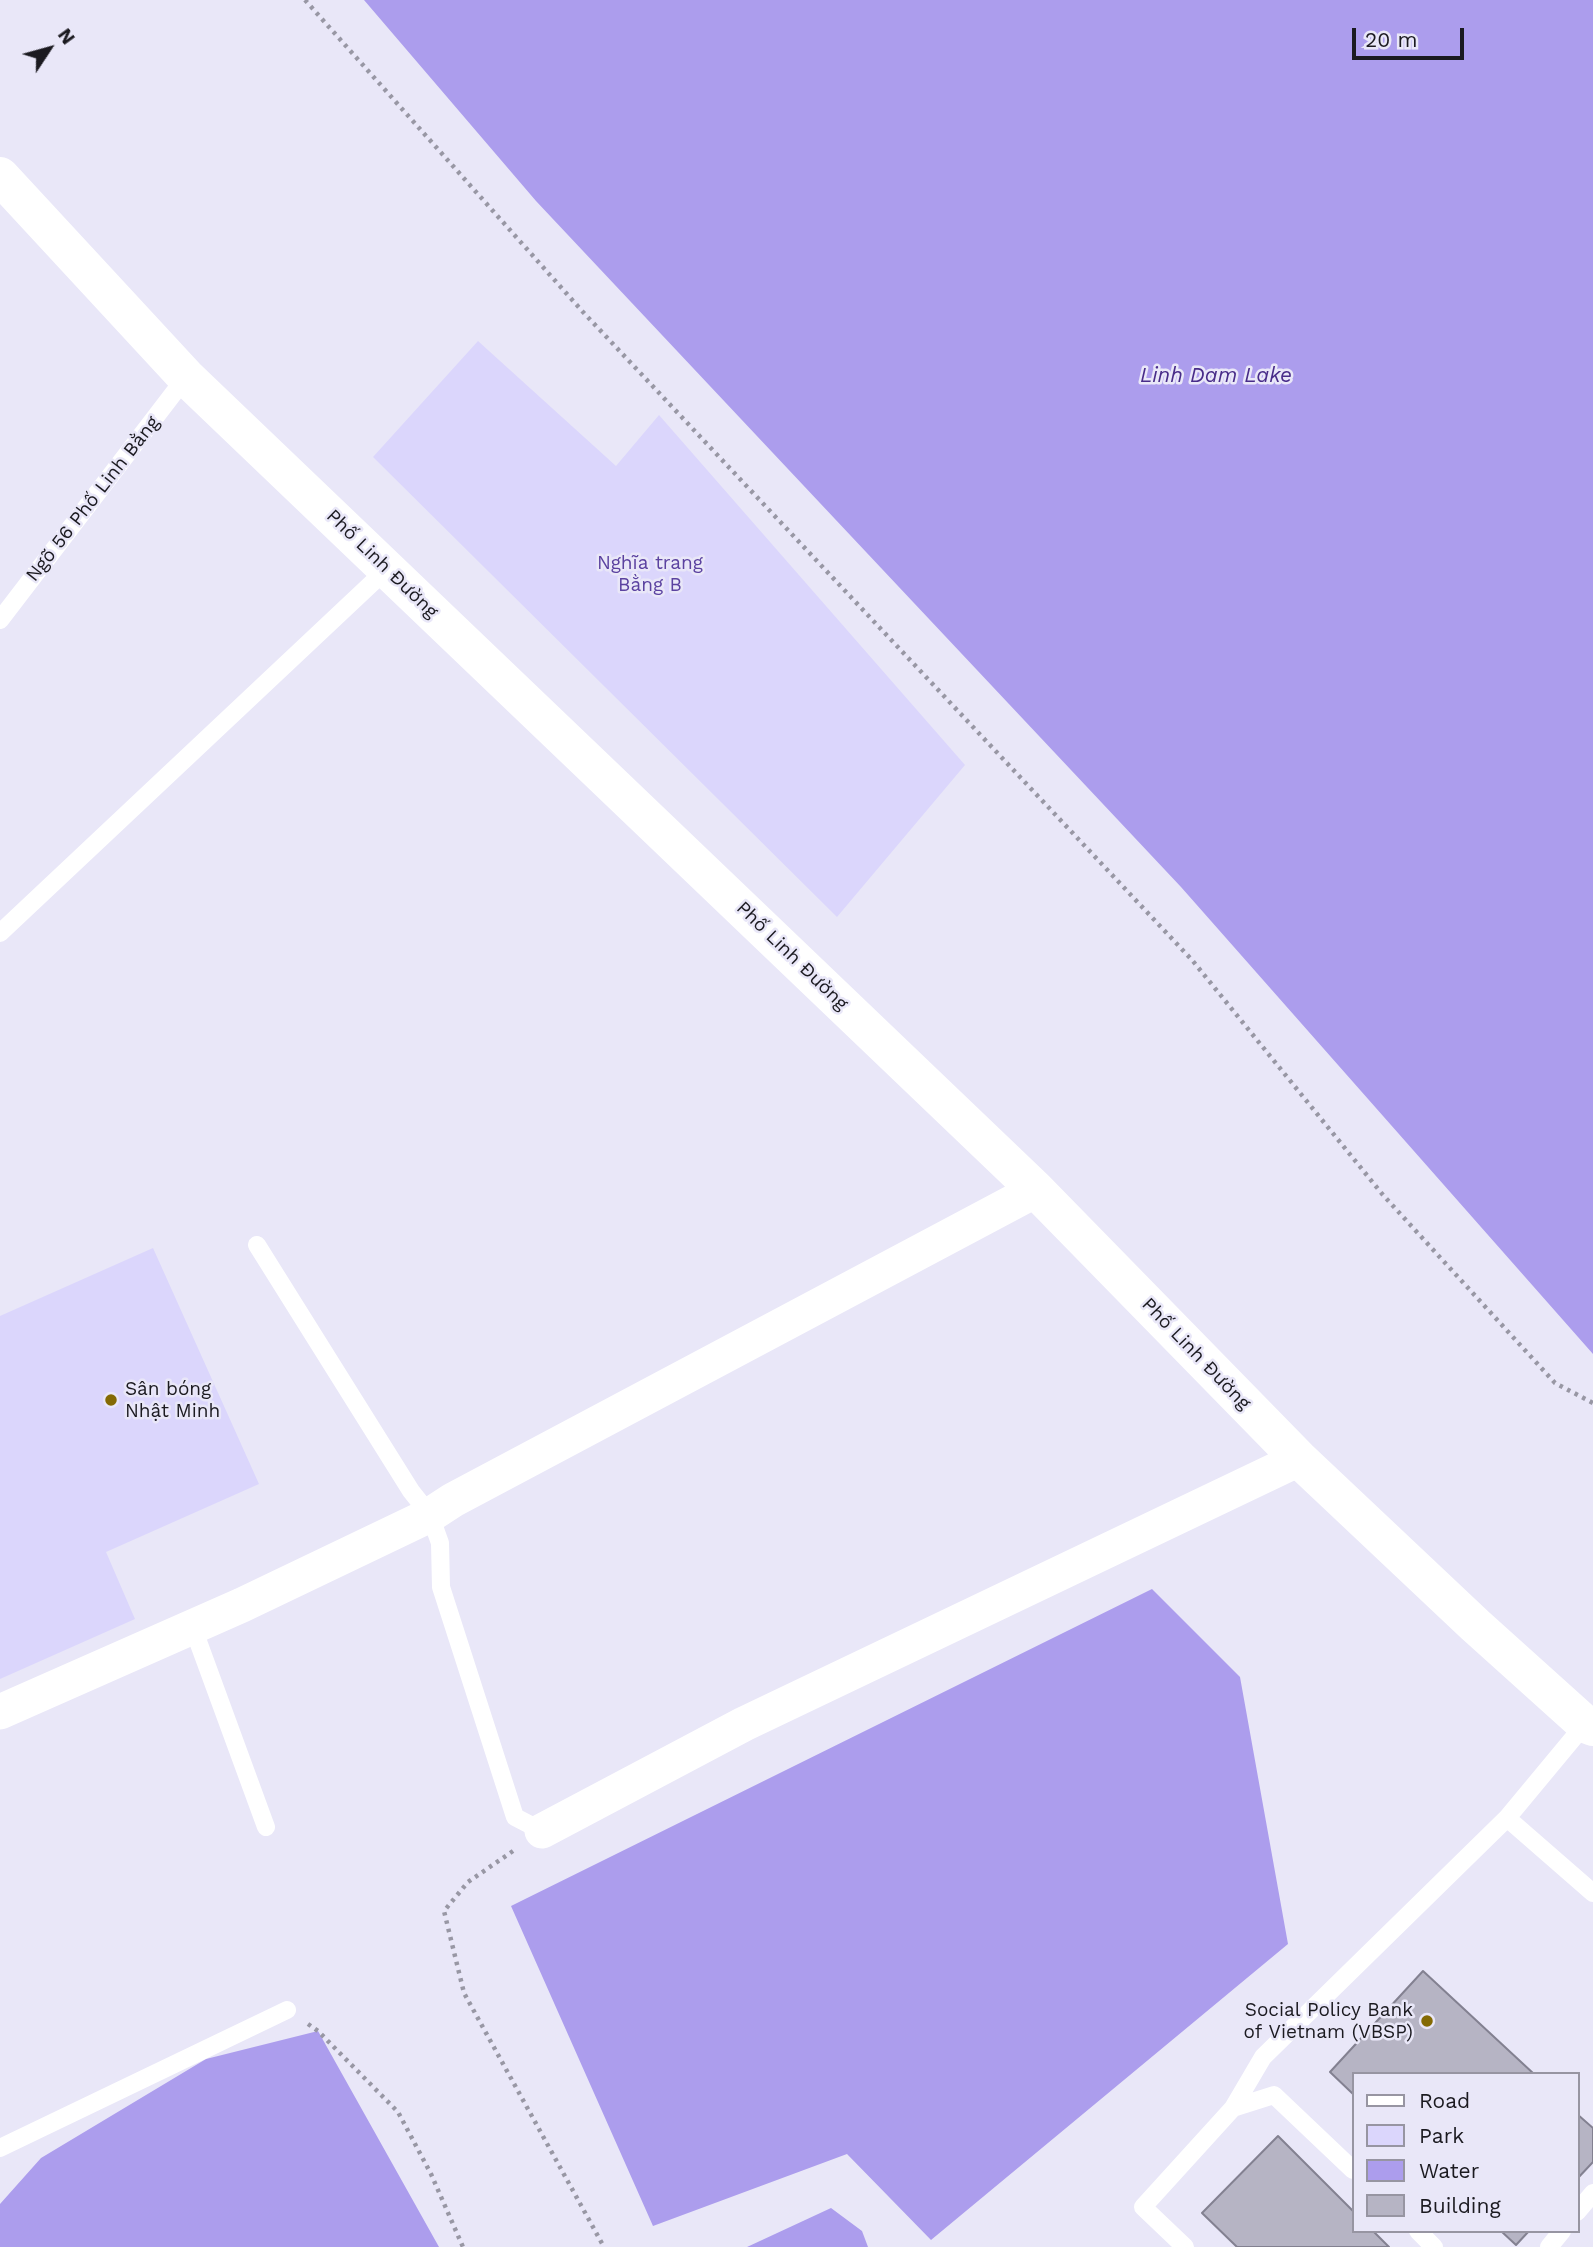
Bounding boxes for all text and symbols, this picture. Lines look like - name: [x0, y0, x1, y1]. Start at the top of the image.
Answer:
- north arrow: [14, 14, 84, 84]
- scale bar: [1355, 14, 1467, 58]
- text: N: [53, 24, 80, 49]
- text: 20 m: [1365, 27, 1417, 52]
- water label: Linh Dam Lake: [1140, 363, 1292, 389]
- street label: Ngõ 56 Phố Linh Bằng: [21, 412, 165, 586]
- street label: Phố Linh Đường: [321, 505, 443, 623]
- park label: Nghĩa trang Bằng B: [597, 552, 703, 596]
- street label: Phố Linh Đường: [731, 897, 853, 1015]
- street label: Phố Linh Đường: [1137, 1293, 1255, 1415]
- place label: Sân bóng Nhật Minh: [125, 1378, 220, 1422]
- marker: Sân bóng Nhật Minh: [103, 1392, 119, 1408]
- place label: Social Policy Bank of Vietnam (VBSP): [1243, 1999, 1413, 2043]
- marker: Social Policy Bank of Vietnam (VBSP): [1419, 2013, 1435, 2029]
- legend: [1352, 2072, 1579, 2233]
- text: Road: [1419, 2088, 1470, 2113]
- text: Park: [1419, 2123, 1464, 2148]
- text: Water: [1419, 2158, 1479, 2183]
- text: Building: [1419, 2193, 1501, 2218]

